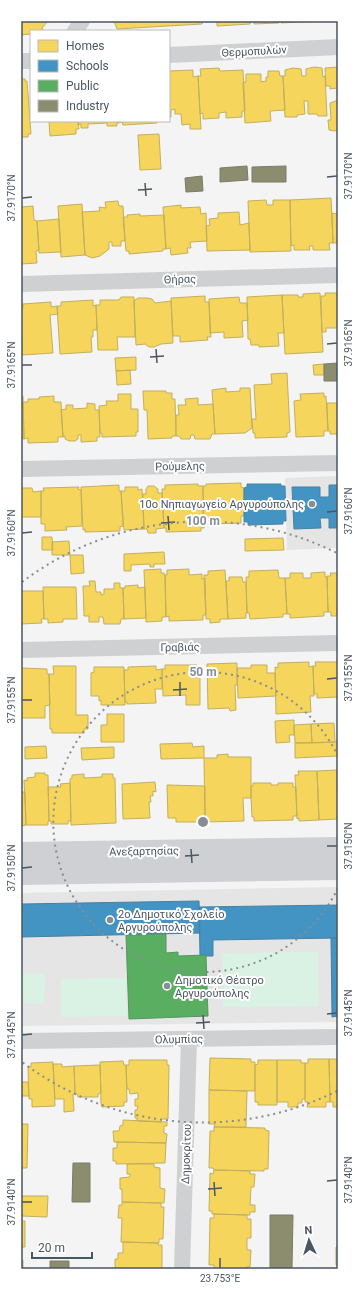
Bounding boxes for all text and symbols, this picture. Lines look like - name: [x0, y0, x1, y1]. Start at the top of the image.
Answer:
- legend: [30, 30, 170, 122]
- text: Homes: [66, 39, 104, 53]
- street label: Θερμοπυλών: [221, 43, 288, 60]
- text: Schools: [66, 59, 109, 73]
- text: Public: [66, 79, 99, 93]
- text: Industry: [66, 99, 110, 113]
- text: 37.9170°N: [343, 152, 354, 200]
- text: 37.9170°N: [6, 174, 17, 222]
- street label: Θήρας: [164, 272, 196, 287]
- text: 37.9165°N: [343, 319, 354, 367]
- text: 37.9165°N: [6, 341, 17, 389]
- street label: Ρούμελης: [155, 460, 205, 473]
- text: 37.9160°N: [343, 487, 354, 535]
- place label: 10ο Νηπιαγωγείο Αργυρούπολης: [139, 498, 304, 511]
- marker: 10ο Νηπιαγωγείο Αργυρούπολης: [307, 499, 317, 509]
- text: 37.9160°N: [6, 509, 17, 557]
- text: 100 m: [186, 514, 220, 528]
- street label: Γραβιάς: [160, 641, 200, 654]
- text: 37.9155°N: [343, 654, 354, 702]
- text: 50 m: [189, 665, 217, 679]
- text: 37.9155°N: [6, 676, 17, 724]
- centre of rings: [196, 815, 210, 829]
- text: 37.9150°N: [343, 822, 354, 870]
- text: 37.9150°N: [6, 844, 17, 892]
- street label: Ανεξαρτησίας: [109, 844, 179, 859]
- place label: 2ο Δημοτικό Σχολείο Αργυρούπολης: [118, 908, 225, 934]
- marker: 2ο Δημοτικό Σχολείο Αργυρούπολης: [105, 915, 115, 925]
- place label: Δημοτικό Θέατρο Αργυρούπολης: [175, 974, 264, 1000]
- marker: Δημοτικό Θέατρο Αργυρούπολης: [162, 981, 172, 991]
- text: 37.9145°N: [343, 989, 354, 1037]
- text: 37.9145°N: [6, 1011, 17, 1059]
- street label: Ολυμπίας: [155, 1033, 203, 1046]
- street label: Δημοκρίτου: [179, 1124, 194, 1184]
- text: 37.9140°N: [343, 1156, 354, 1204]
- text: 37.9140°N: [6, 1178, 17, 1226]
- north arrow: [289, 1220, 329, 1260]
- text: N: [304, 1224, 313, 1237]
- scale bar: [32, 1234, 92, 1260]
- text: 20 m: [38, 1241, 65, 1255]
- text: 23.753°E: [200, 1273, 240, 1284]

